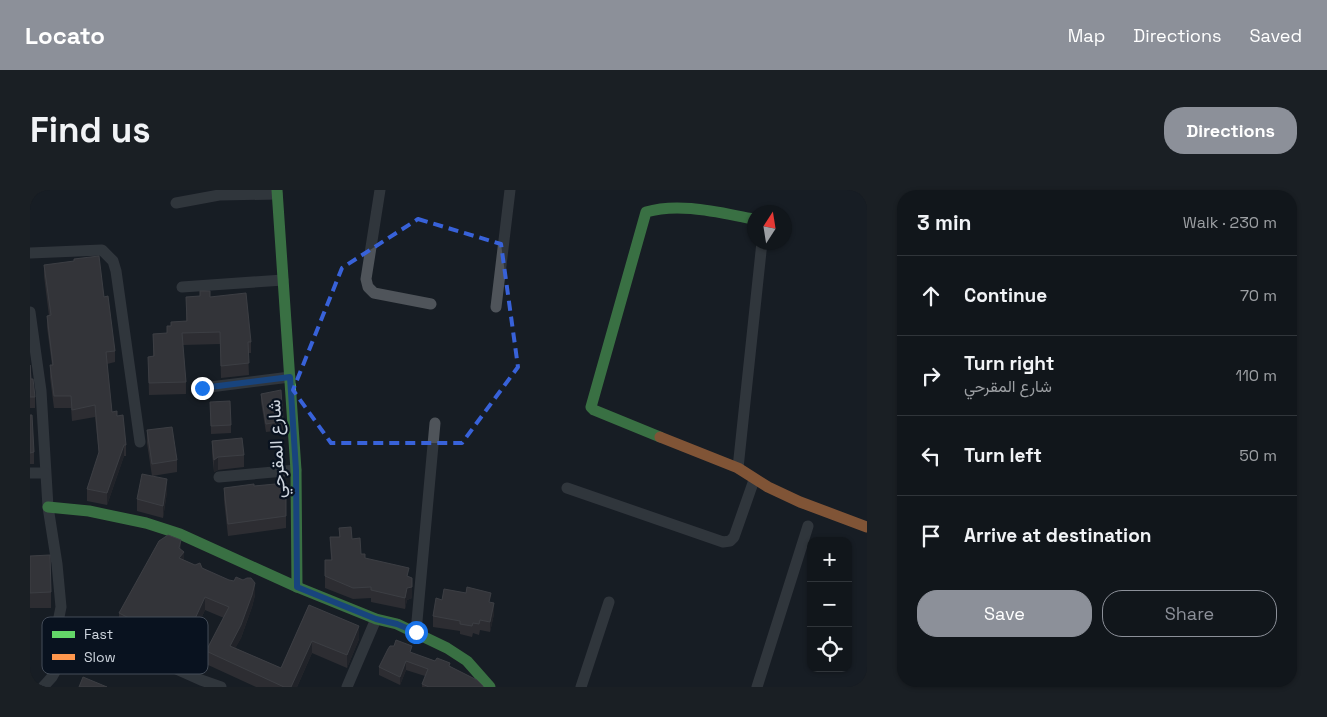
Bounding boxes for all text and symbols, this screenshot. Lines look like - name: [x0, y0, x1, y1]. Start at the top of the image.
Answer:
- text: Locato: [25, 20, 105, 51]
- text: Map: [1068, 24, 1105, 47]
- text: Directions: [1133, 24, 1222, 47]
- text: Saved: [1250, 24, 1302, 47]
- button: Directions: [1164, 107, 1297, 154]
- text: Find us: [30, 108, 151, 152]
- north arrow: [747, 205, 792, 250]
- text: 3 min: [917, 209, 972, 236]
- text: Walk · 230 m: [1183, 212, 1277, 233]
- icon: ahead: [917, 282, 945, 310]
- text: Continue: [964, 283, 1047, 308]
- text: 70 m: [1240, 285, 1277, 306]
- text: Turn right: [964, 351, 1054, 376]
- icon: right: [917, 362, 945, 390]
- text: 110 m: [1235, 365, 1277, 386]
- text: شارع المقرحي: [964, 376, 1052, 397]
- route end: [191, 377, 214, 400]
- street label: شارع المقرحي: [262, 399, 294, 499]
- icon: left: [917, 442, 945, 470]
- text: Turn left: [964, 443, 1042, 468]
- text: 50 m: [1239, 445, 1277, 466]
- icon: arrive: [917, 522, 945, 550]
- text: Arrive at destination: [964, 523, 1152, 548]
- map controls: [807, 537, 852, 672]
- button: +: [807, 537, 852, 582]
- button: −: [807, 582, 852, 627]
- button: Save: [917, 590, 1092, 637]
- button: Share: [1102, 590, 1277, 637]
- legend: [42, 617, 208, 674]
- route start: [405, 621, 428, 644]
- text: Fast: [84, 625, 113, 643]
- button: locate: [807, 627, 852, 672]
- text: Slow: [84, 648, 116, 666]

